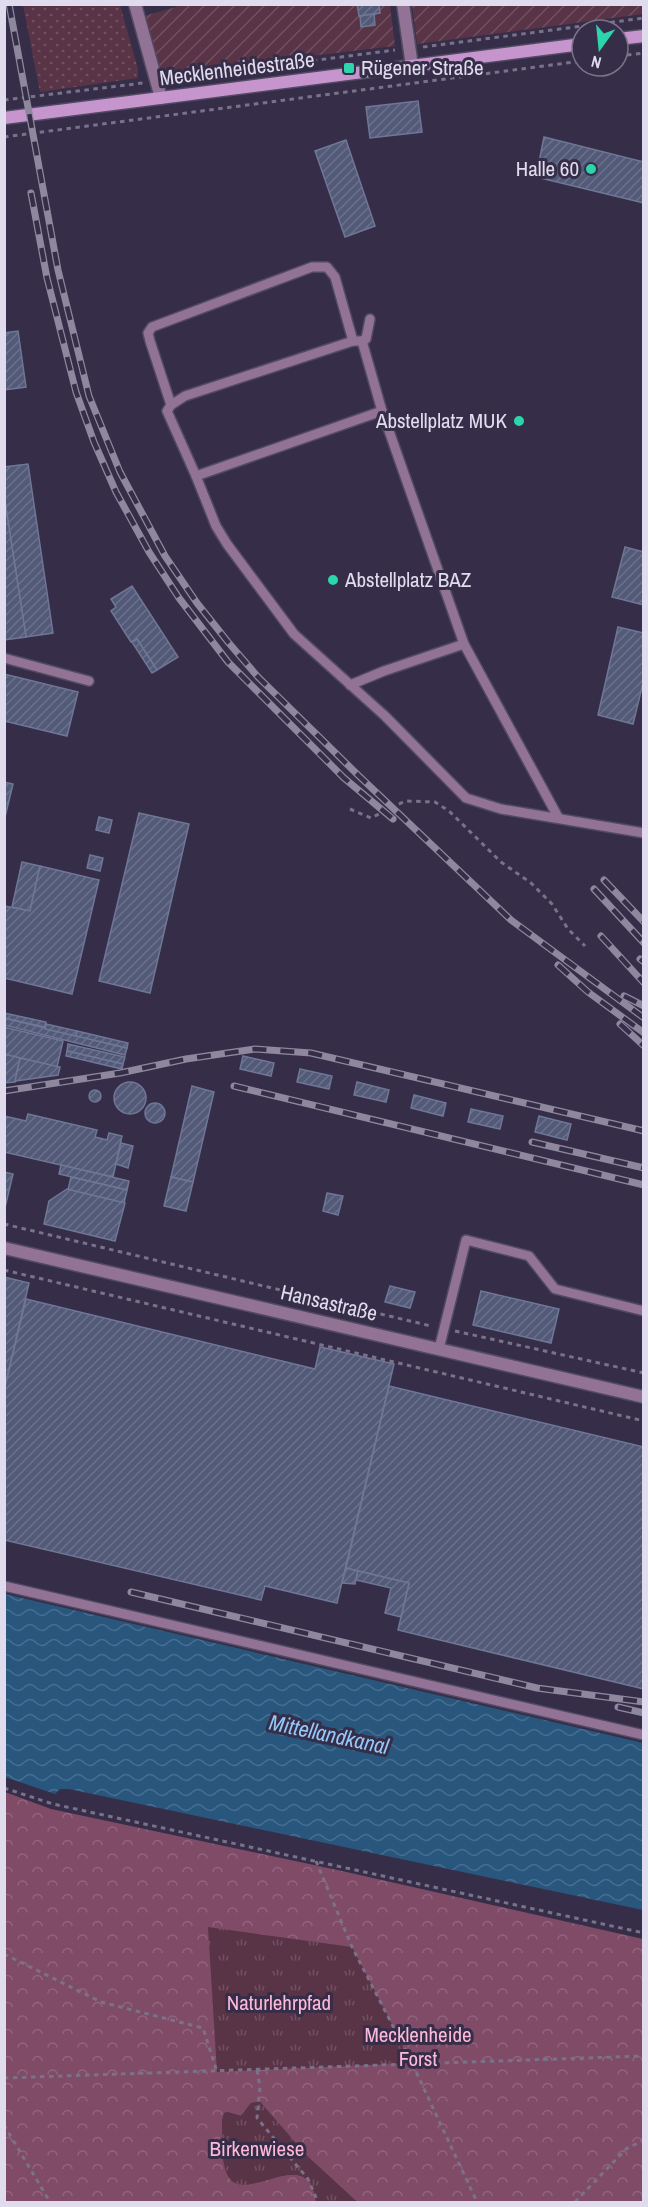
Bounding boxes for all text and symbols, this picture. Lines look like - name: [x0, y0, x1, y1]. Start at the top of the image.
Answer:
- north arrow: [570, 18, 630, 78]
- street label: Mecklenheidestraße: [158, 45, 316, 92]
- text: N: [589, 51, 604, 74]
- place label: Rügener Straße: [361, 53, 484, 82]
- marker: Rügener Straße: [342, 61, 356, 75]
- place label: Halle 60: [516, 154, 579, 183]
- marker: Halle 60: [584, 162, 598, 176]
- place label: Abstellplatz MUK: [375, 406, 508, 435]
- marker: Abstellplatz MUK: [512, 414, 526, 428]
- place label: Abstellplatz BAZ: [344, 565, 472, 594]
- marker: Abstellplatz BAZ: [326, 573, 340, 587]
- street label: Hansastraße: [278, 1277, 380, 1328]
- water label: Mittellandkanal: [267, 1707, 392, 1761]
- park label: Naturlehrpfad: [227, 1988, 331, 2017]
- park label: Mecklenheide Forst: [364, 2020, 472, 2073]
- park label: Birkenwiese: [210, 2134, 304, 2163]

